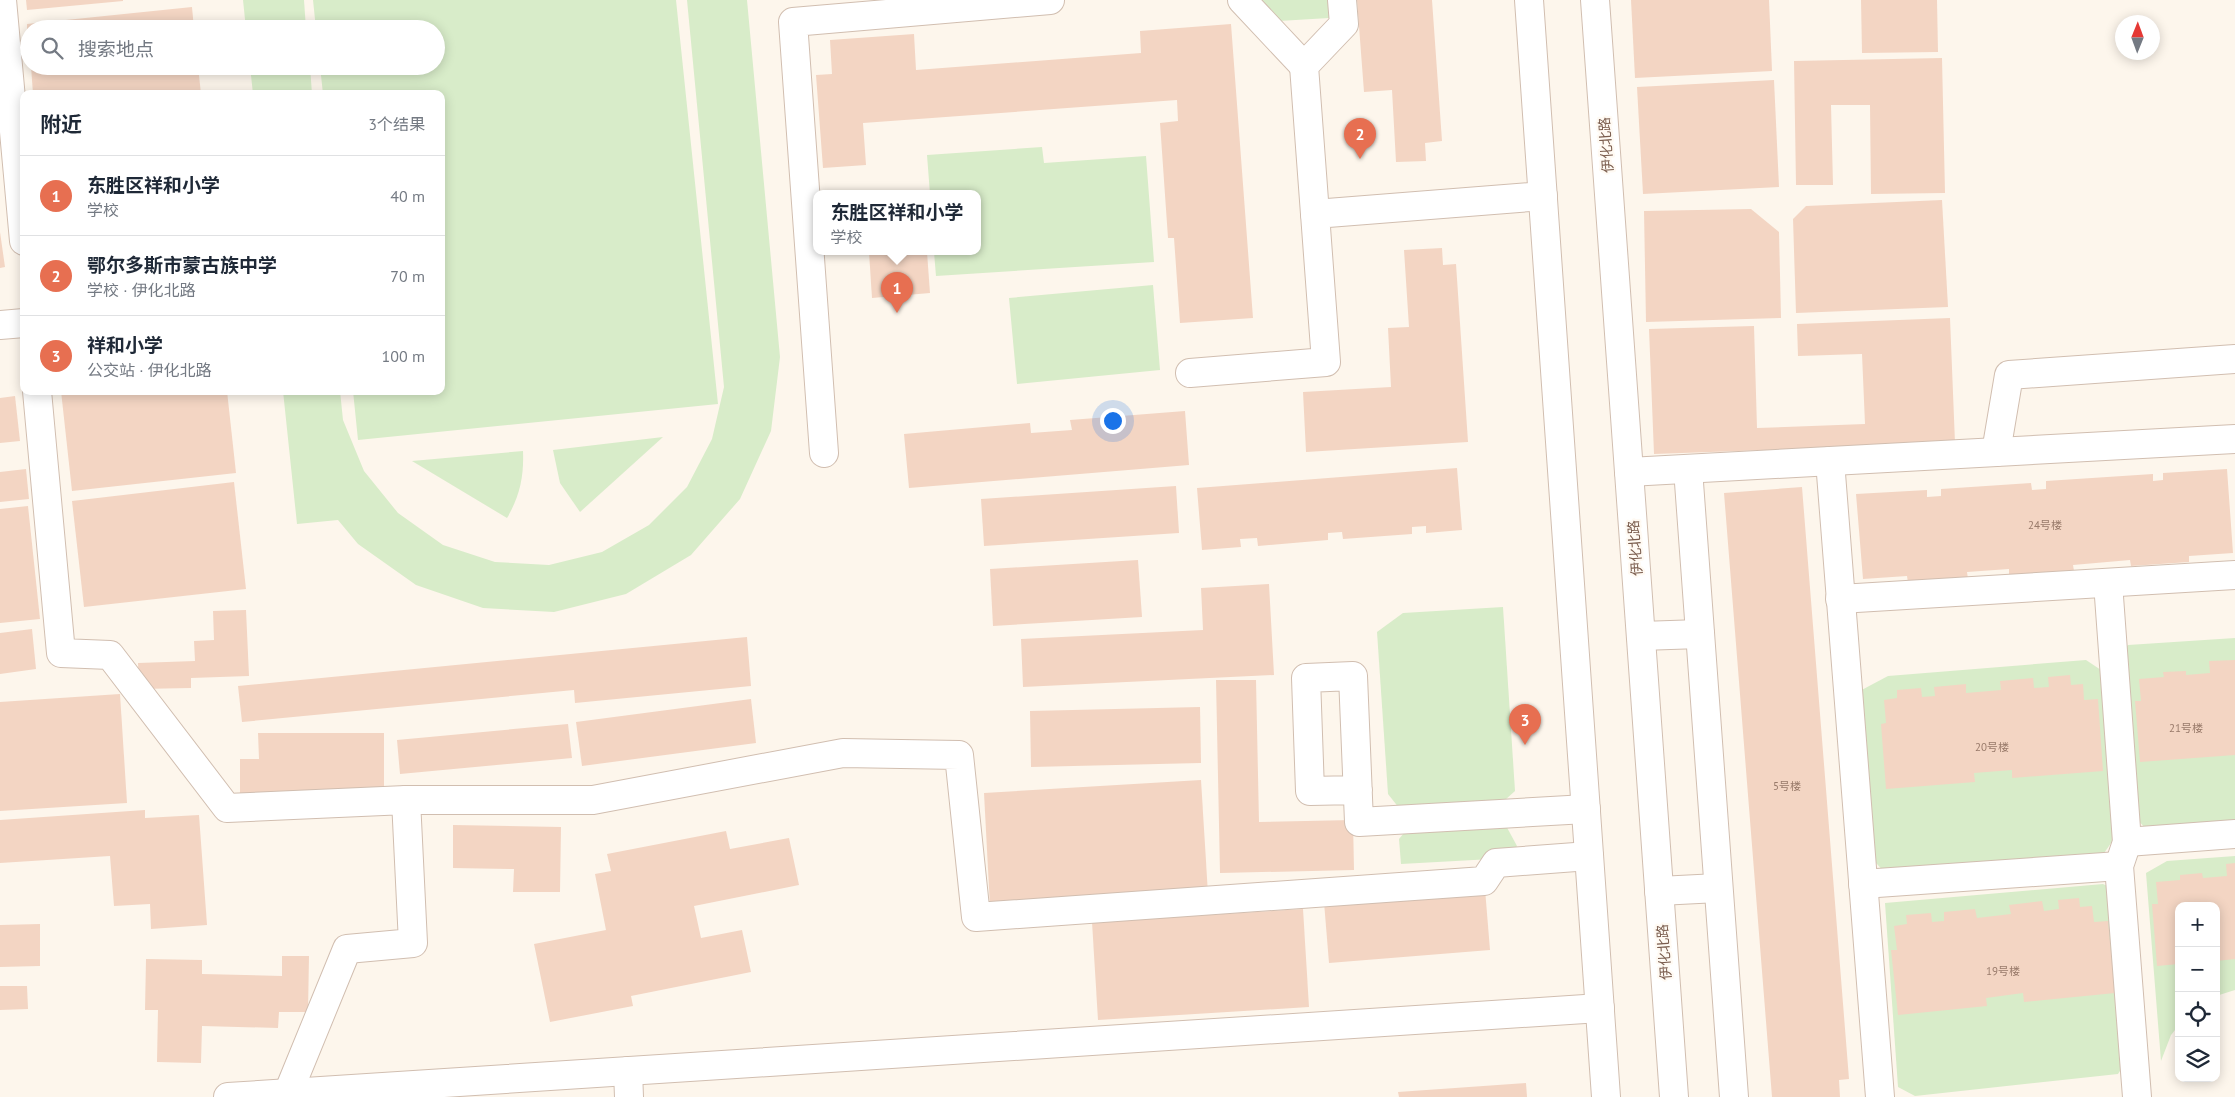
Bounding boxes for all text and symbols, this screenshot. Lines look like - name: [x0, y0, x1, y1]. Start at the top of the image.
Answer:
- north arrow: [2115, 15, 2160, 60]
- search box: [20, 20, 445, 75]
- icon: search: [38, 34, 66, 62]
- text: 搜索地点: [78, 37, 154, 61]
- text: 附近: [40, 111, 82, 138]
- text: 3个结果: [368, 114, 425, 134]
- street label: 伊化北路: [1595, 116, 1617, 174]
- pin: 2: [1344, 118, 1376, 159]
- text: 东胜区祥和小学: [87, 173, 220, 197]
- text: 1: [51, 186, 61, 206]
- text: 40 m: [390, 186, 425, 206]
- popup: [813, 190, 981, 255]
- text: 学校: [87, 200, 119, 220]
- text: 东胜区祥和小学: [830, 200, 964, 224]
- text: 学校: [830, 227, 863, 247]
- text: 鄂尔多斯市蒙古族中学: [87, 253, 277, 277]
- text: 2: [51, 266, 61, 286]
- text: 70 m: [390, 266, 425, 286]
- pin: 1: [881, 272, 913, 313]
- text: 学校 · 伊化北路: [87, 280, 196, 300]
- text: 祥和小学: [87, 333, 163, 357]
- text: 3: [51, 346, 61, 366]
- text: 100 m: [382, 346, 425, 366]
- text: 公交站 · 伊化北路: [87, 360, 212, 380]
- your location: [1100, 408, 1126, 434]
- house number: 24号楼: [2028, 518, 2062, 532]
- street label: 伊化北路: [1624, 519, 1646, 577]
- pin: 3: [1509, 704, 1541, 745]
- house number: 21号楼: [2169, 721, 2203, 735]
- house number: 20号楼: [1975, 740, 2009, 754]
- house number: 5号楼: [1773, 779, 1801, 793]
- map controls: [2175, 902, 2220, 1082]
- button: +: [2175, 902, 2220, 947]
- street label: 伊化北路: [1653, 923, 1675, 981]
- button: −: [2175, 947, 2220, 992]
- house number: 19号楼: [1986, 964, 2020, 978]
- button: locate: [2175, 992, 2220, 1037]
- button: layers: [2175, 1037, 2220, 1082]

